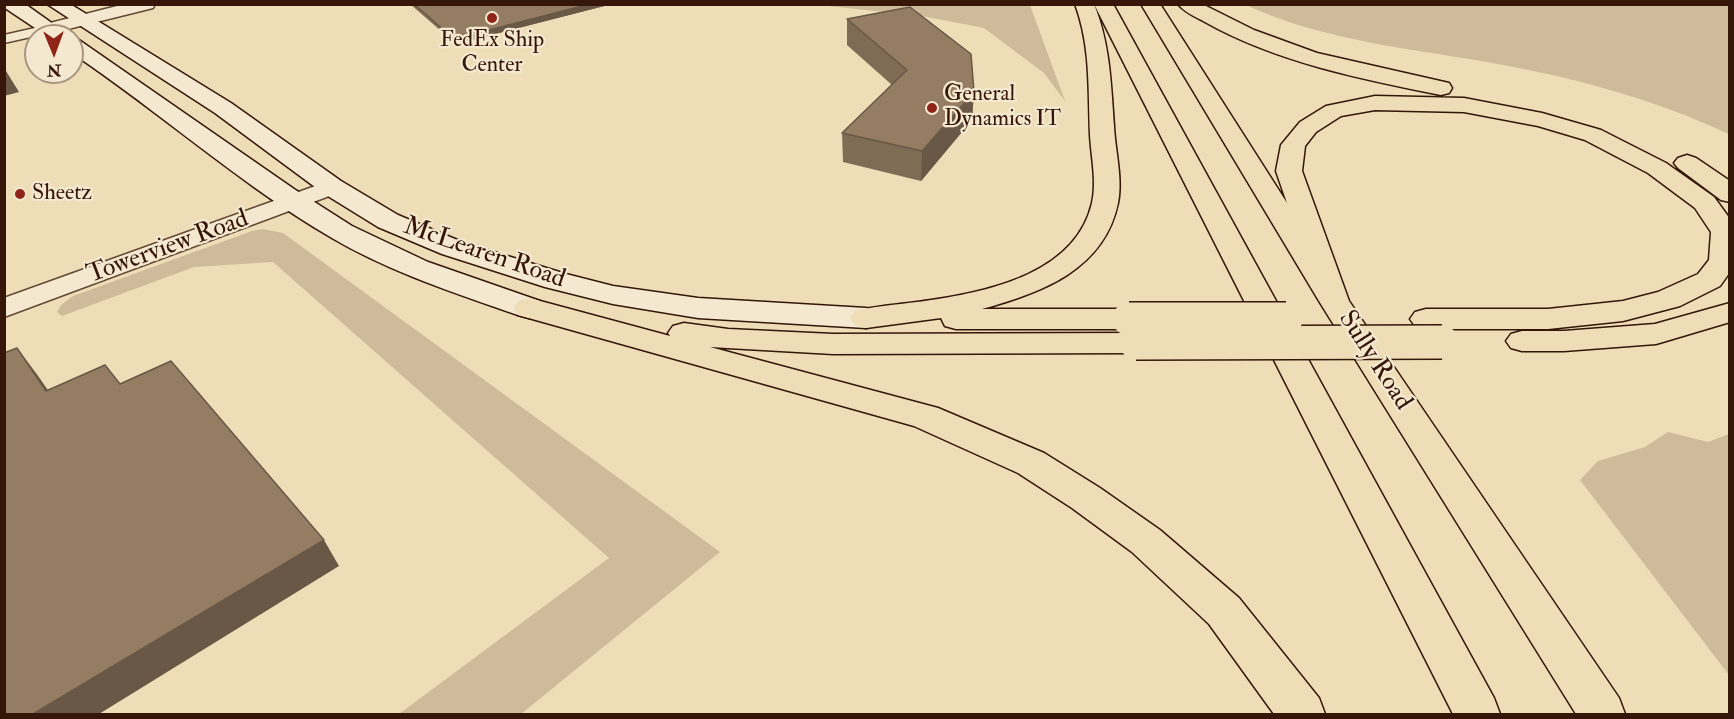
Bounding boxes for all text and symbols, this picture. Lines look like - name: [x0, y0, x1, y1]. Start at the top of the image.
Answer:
- marker: FedEx Ship Center: [485, 11, 499, 25]
- north arrow: [24, 24, 84, 84]
- place label: FedEx Ship Center: [440, 28, 544, 80]
- text: N: [47, 60, 62, 80]
- place label: General Dynamics IT: [944, 82, 1061, 134]
- marker: General Dynamics IT: [925, 101, 939, 115]
- place label: Sheetz: [32, 181, 92, 207]
- marker: Sheetz: [13, 187, 27, 201]
- street label: Towerview Road: [83, 204, 253, 292]
- street label: McLearen Road: [399, 212, 569, 296]
- street label: Sully Road: [1330, 305, 1418, 417]

